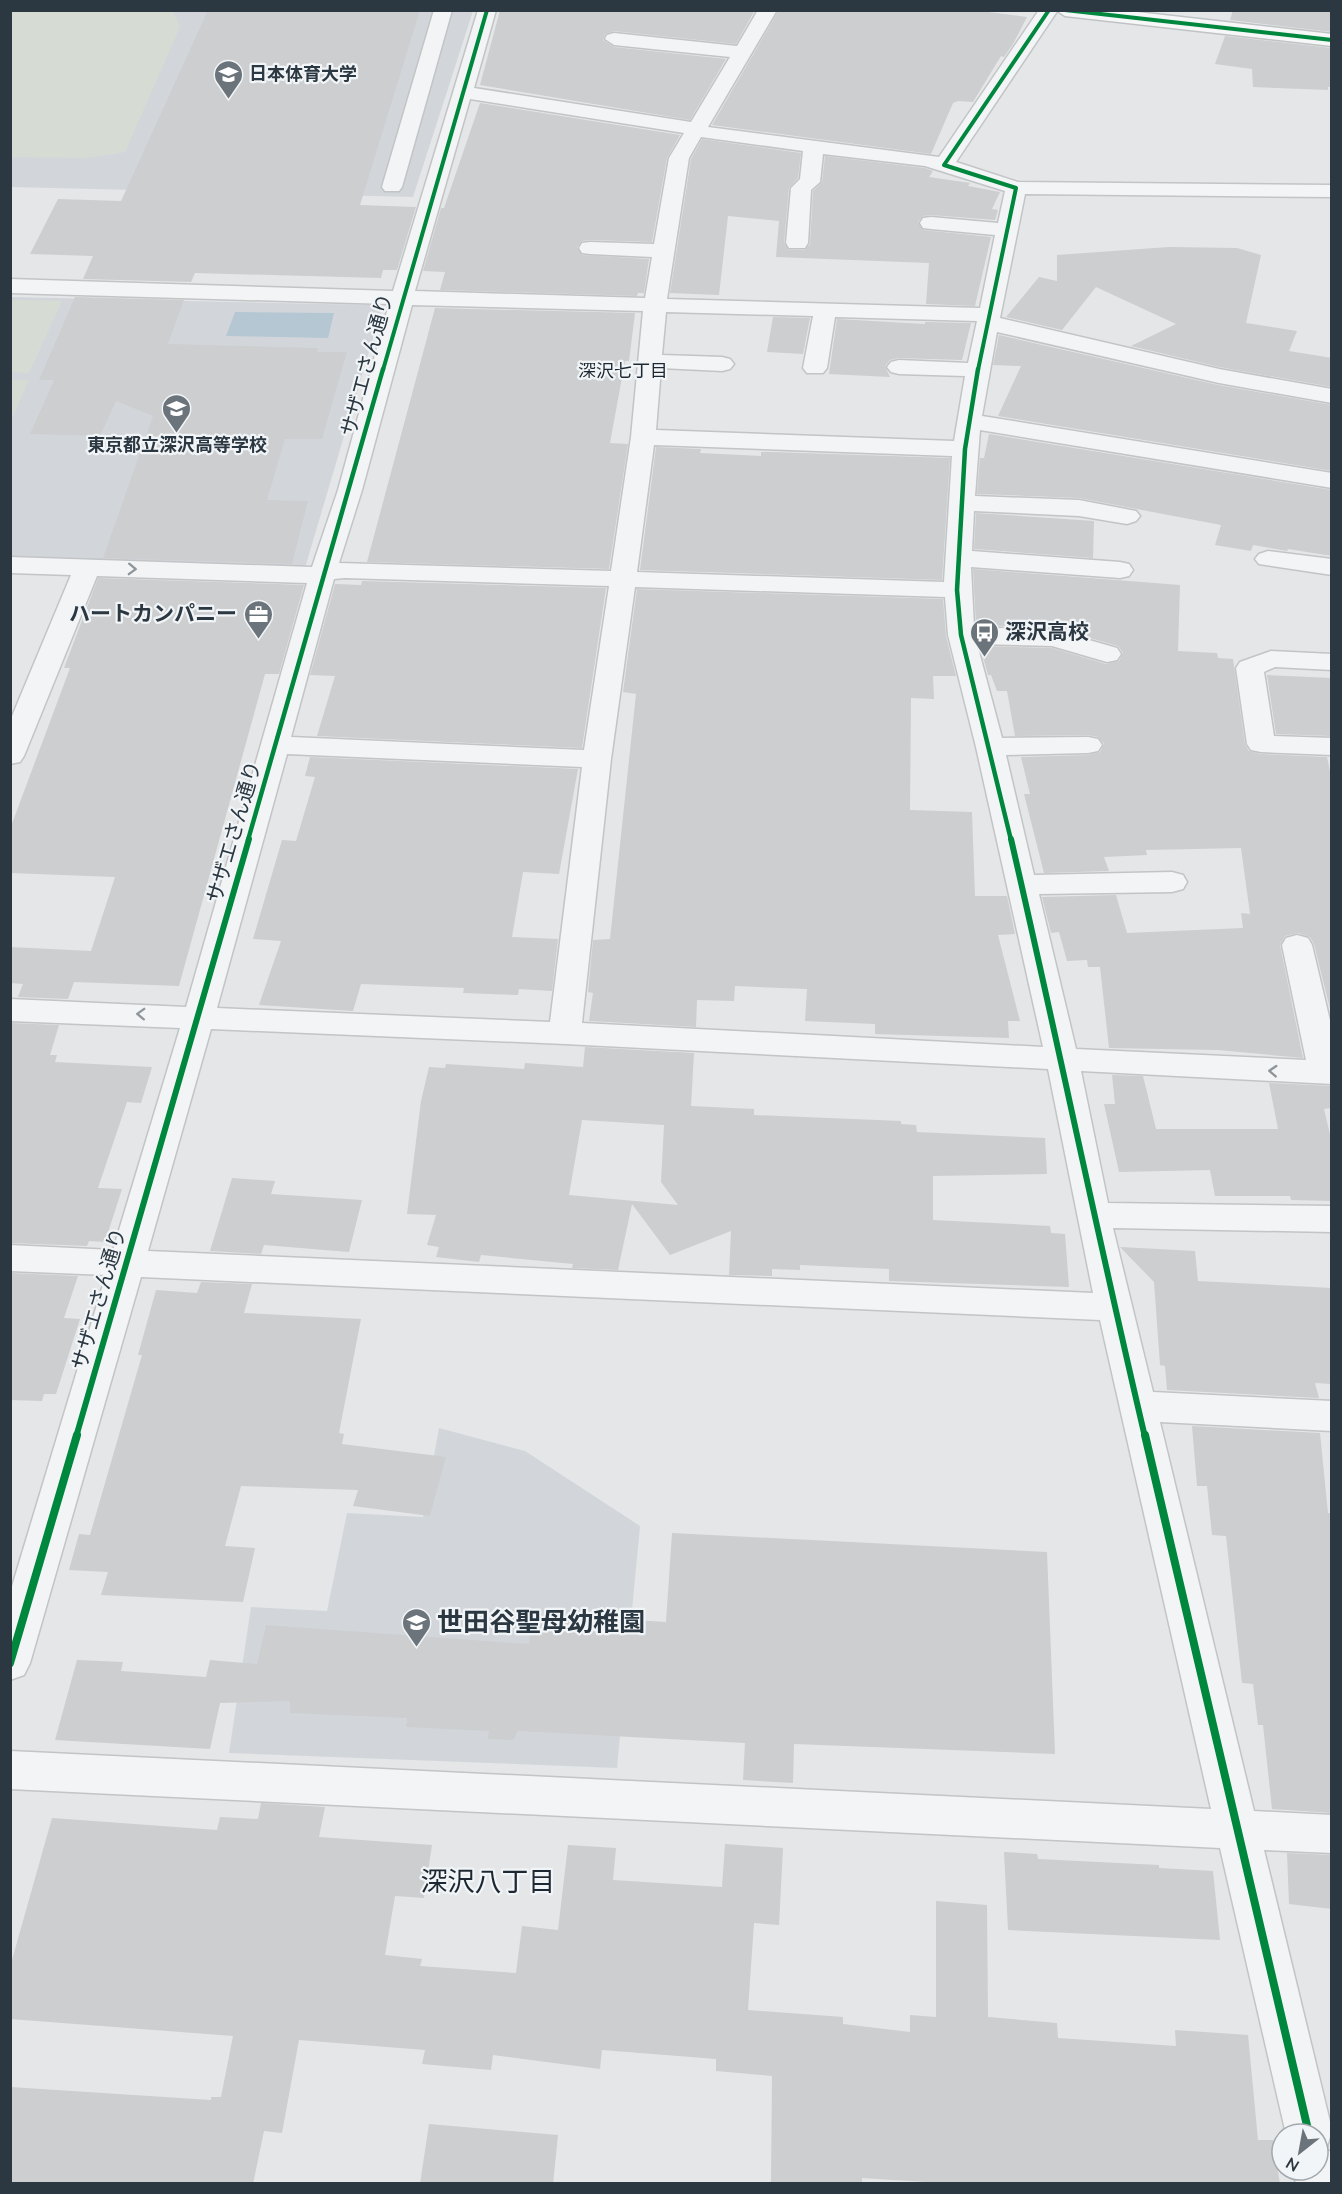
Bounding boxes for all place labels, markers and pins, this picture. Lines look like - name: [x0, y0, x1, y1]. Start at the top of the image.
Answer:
- school or university icon: 日本体育大学: [212, 58, 244, 100]
- place label: 日本体育大学: [249, 62, 357, 86]
- school or university icon: 東京都立深沢高等学校: [161, 392, 193, 434]
- place label: 東京都立深沢高等学校: [87, 433, 267, 457]
- office icon: ハートカンパニー: [242, 598, 274, 640]
- place label: ハートカンパニー: [69, 600, 237, 628]
- bus stop icon: 深沢高校: [968, 616, 1000, 658]
- place label: 深沢高校: [1005, 618, 1089, 646]
- place label: 世田谷聖母幼稚園: [437, 1605, 645, 1640]
- school or university icon: 世田谷聖母幼稚園: [400, 1606, 432, 1648]

